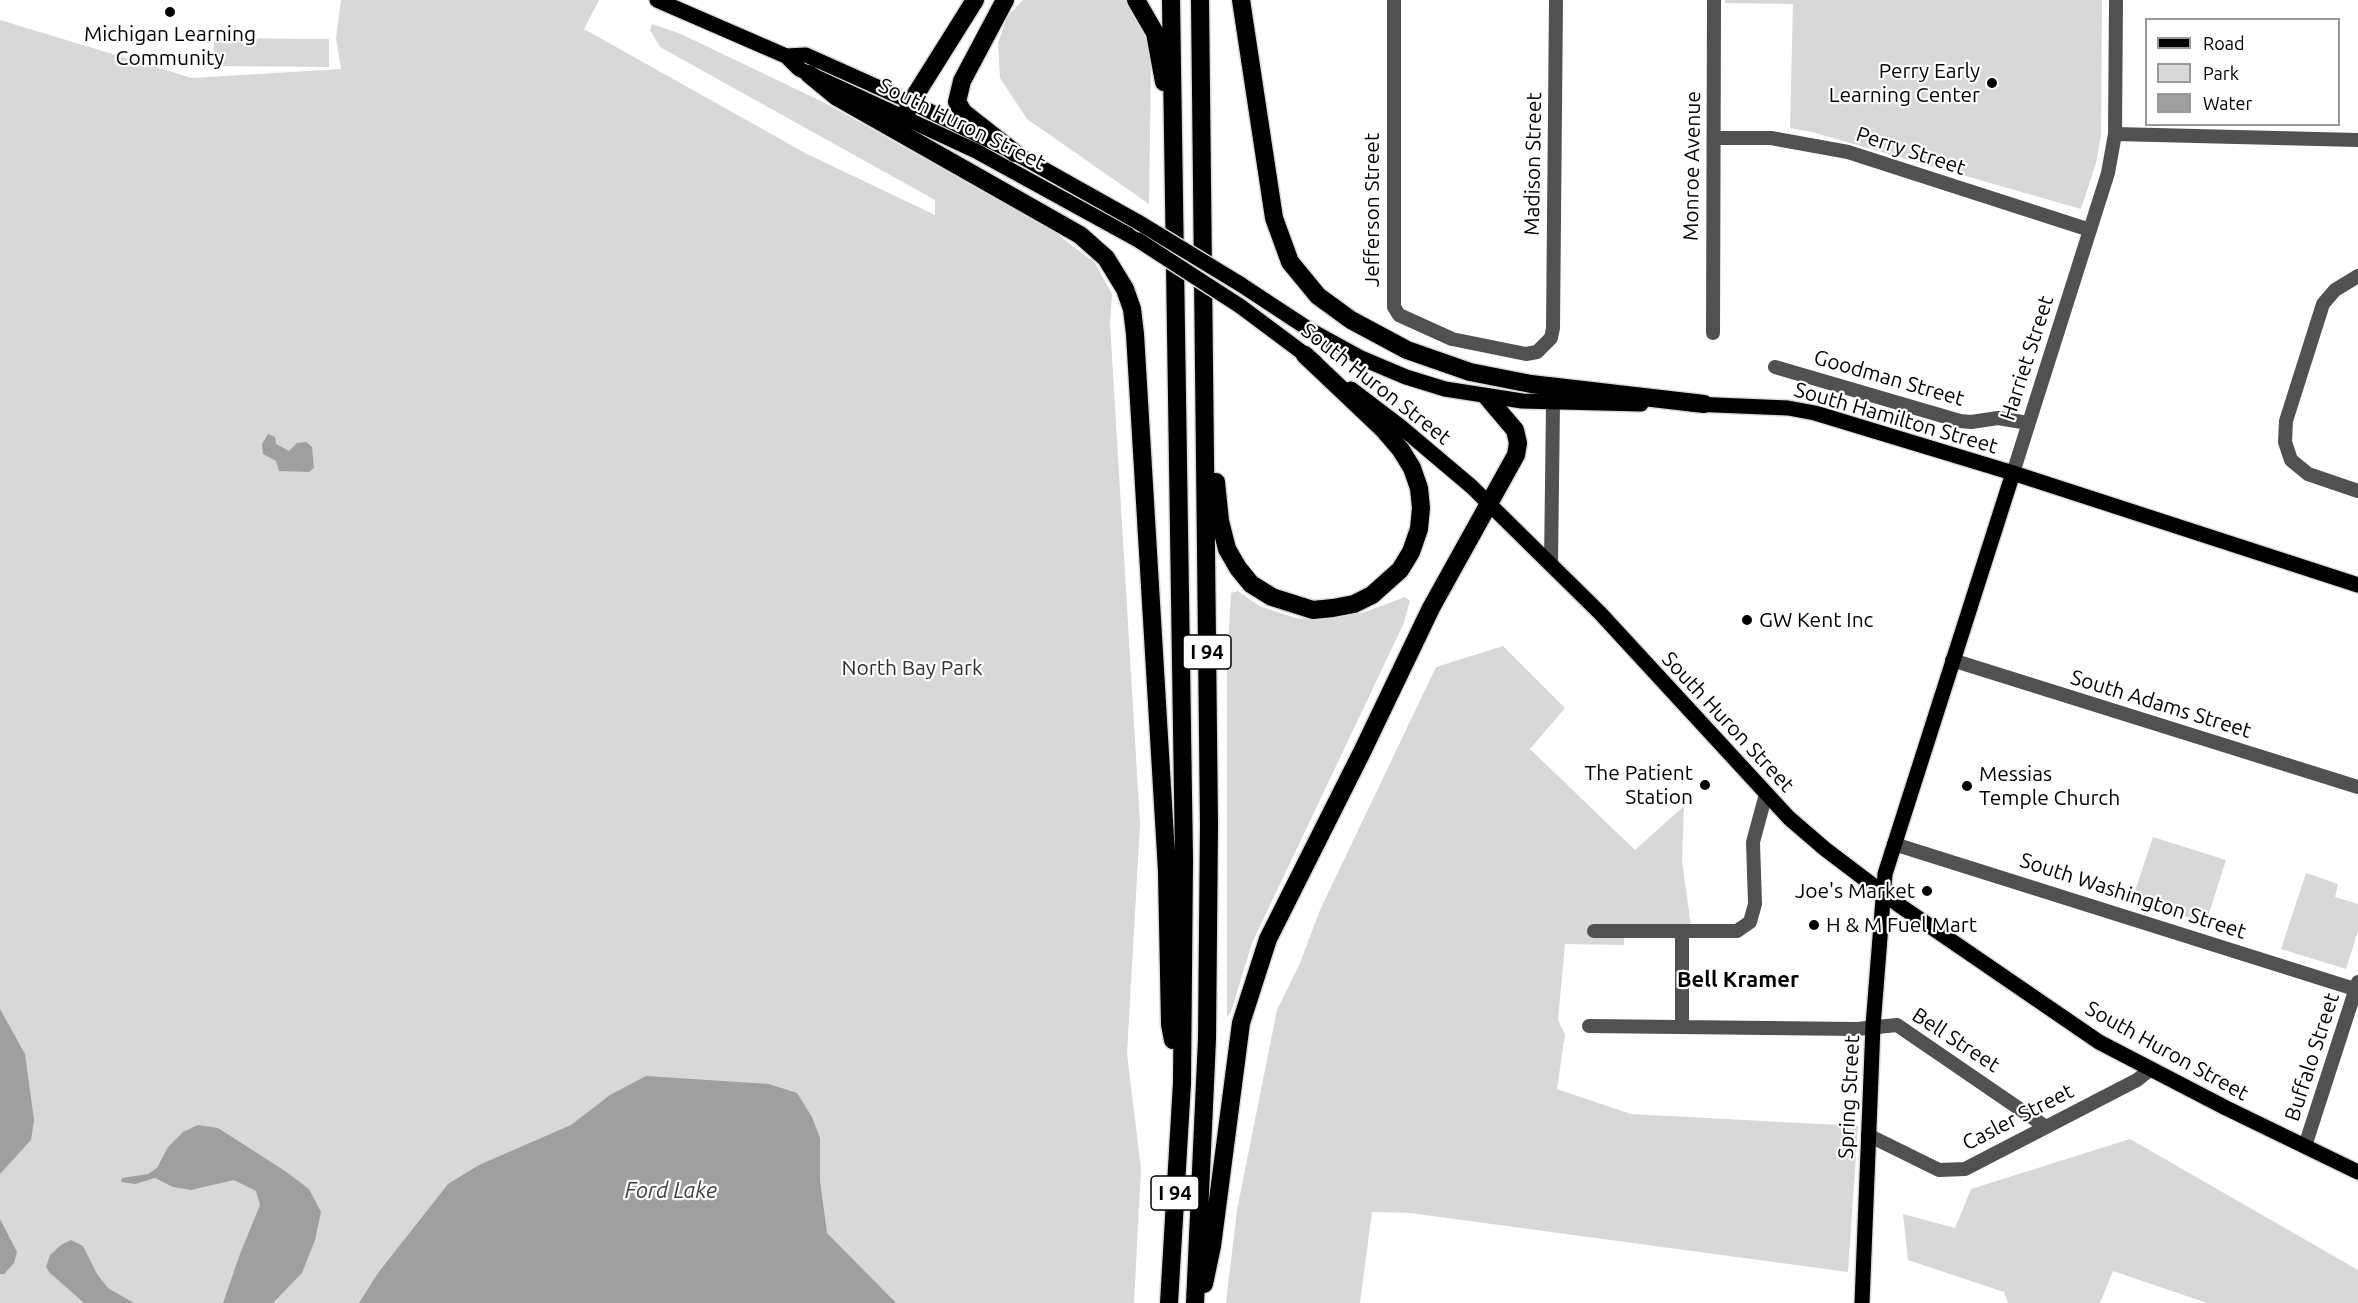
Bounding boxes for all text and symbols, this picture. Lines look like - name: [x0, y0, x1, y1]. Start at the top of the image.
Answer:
- marker: Michigan Learning Community: [163, 5, 177, 19]
- legend: [2145, 18, 2340, 126]
- place label: Michigan Learning Community: [84, 21, 256, 71]
- text: Road: [2203, 33, 2245, 53]
- place label: Perry Early Learning Center: [1829, 58, 1980, 108]
- text: Park: [2203, 63, 2239, 83]
- street label: South Huron Street: [874, 73, 1050, 175]
- marker: Perry Early Learning Center: [1985, 76, 1999, 90]
- street label: Monroe Avenue: [1678, 91, 1706, 241]
- street label: Madison Street: [1519, 92, 1547, 236]
- text: Water: [2203, 93, 2252, 113]
- street label: Perry Street: [1853, 121, 1969, 181]
- street label: Jefferson Street: [1359, 133, 1385, 287]
- street label: Harriet Street: [1995, 292, 2059, 424]
- street label: South Huron Street: [1296, 318, 1456, 450]
- street label: Goodman Street: [1811, 345, 1967, 411]
- street label: South Hamilton Street: [1791, 377, 2001, 459]
- place label: GW Kent Inc: [1759, 607, 1873, 633]
- marker: GW Kent Inc: [1740, 613, 1754, 627]
- road number: I 94: [1183, 635, 1231, 669]
- street label: South Huron Street: [1657, 647, 1799, 797]
- park label: North Bay Park: [841, 655, 983, 681]
- street label: South Adams Street: [2068, 665, 2254, 743]
- place label: The Patient Station: [1585, 760, 1693, 810]
- place label: Messias Temple Church: [1979, 761, 2120, 811]
- marker: The Patient Station: [1698, 778, 1712, 792]
- marker: Messias Temple Church: [1960, 779, 1974, 793]
- street label: South Washington Street: [2017, 848, 2249, 944]
- place label: Joe's Market: [1795, 878, 1915, 904]
- marker: Joe's Market: [1920, 884, 1934, 898]
- place label: H & M Fuel Mart: [1826, 912, 1977, 938]
- marker: H & M Fuel Mart: [1807, 918, 1821, 932]
- district label: Bell Kramer: [1677, 967, 1799, 993]
- street label: Buffalo Street: [2279, 990, 2345, 1124]
- street label: South Huron Street: [2081, 996, 2253, 1106]
- street label: Bell Street: [1907, 1002, 2005, 1078]
- street label: Spring Street: [1833, 1034, 1865, 1160]
- street label: Casler Street: [1958, 1078, 2078, 1156]
- road number: I 94: [1151, 1176, 1199, 1210]
- water label: Ford Lake: [625, 1178, 717, 1204]

